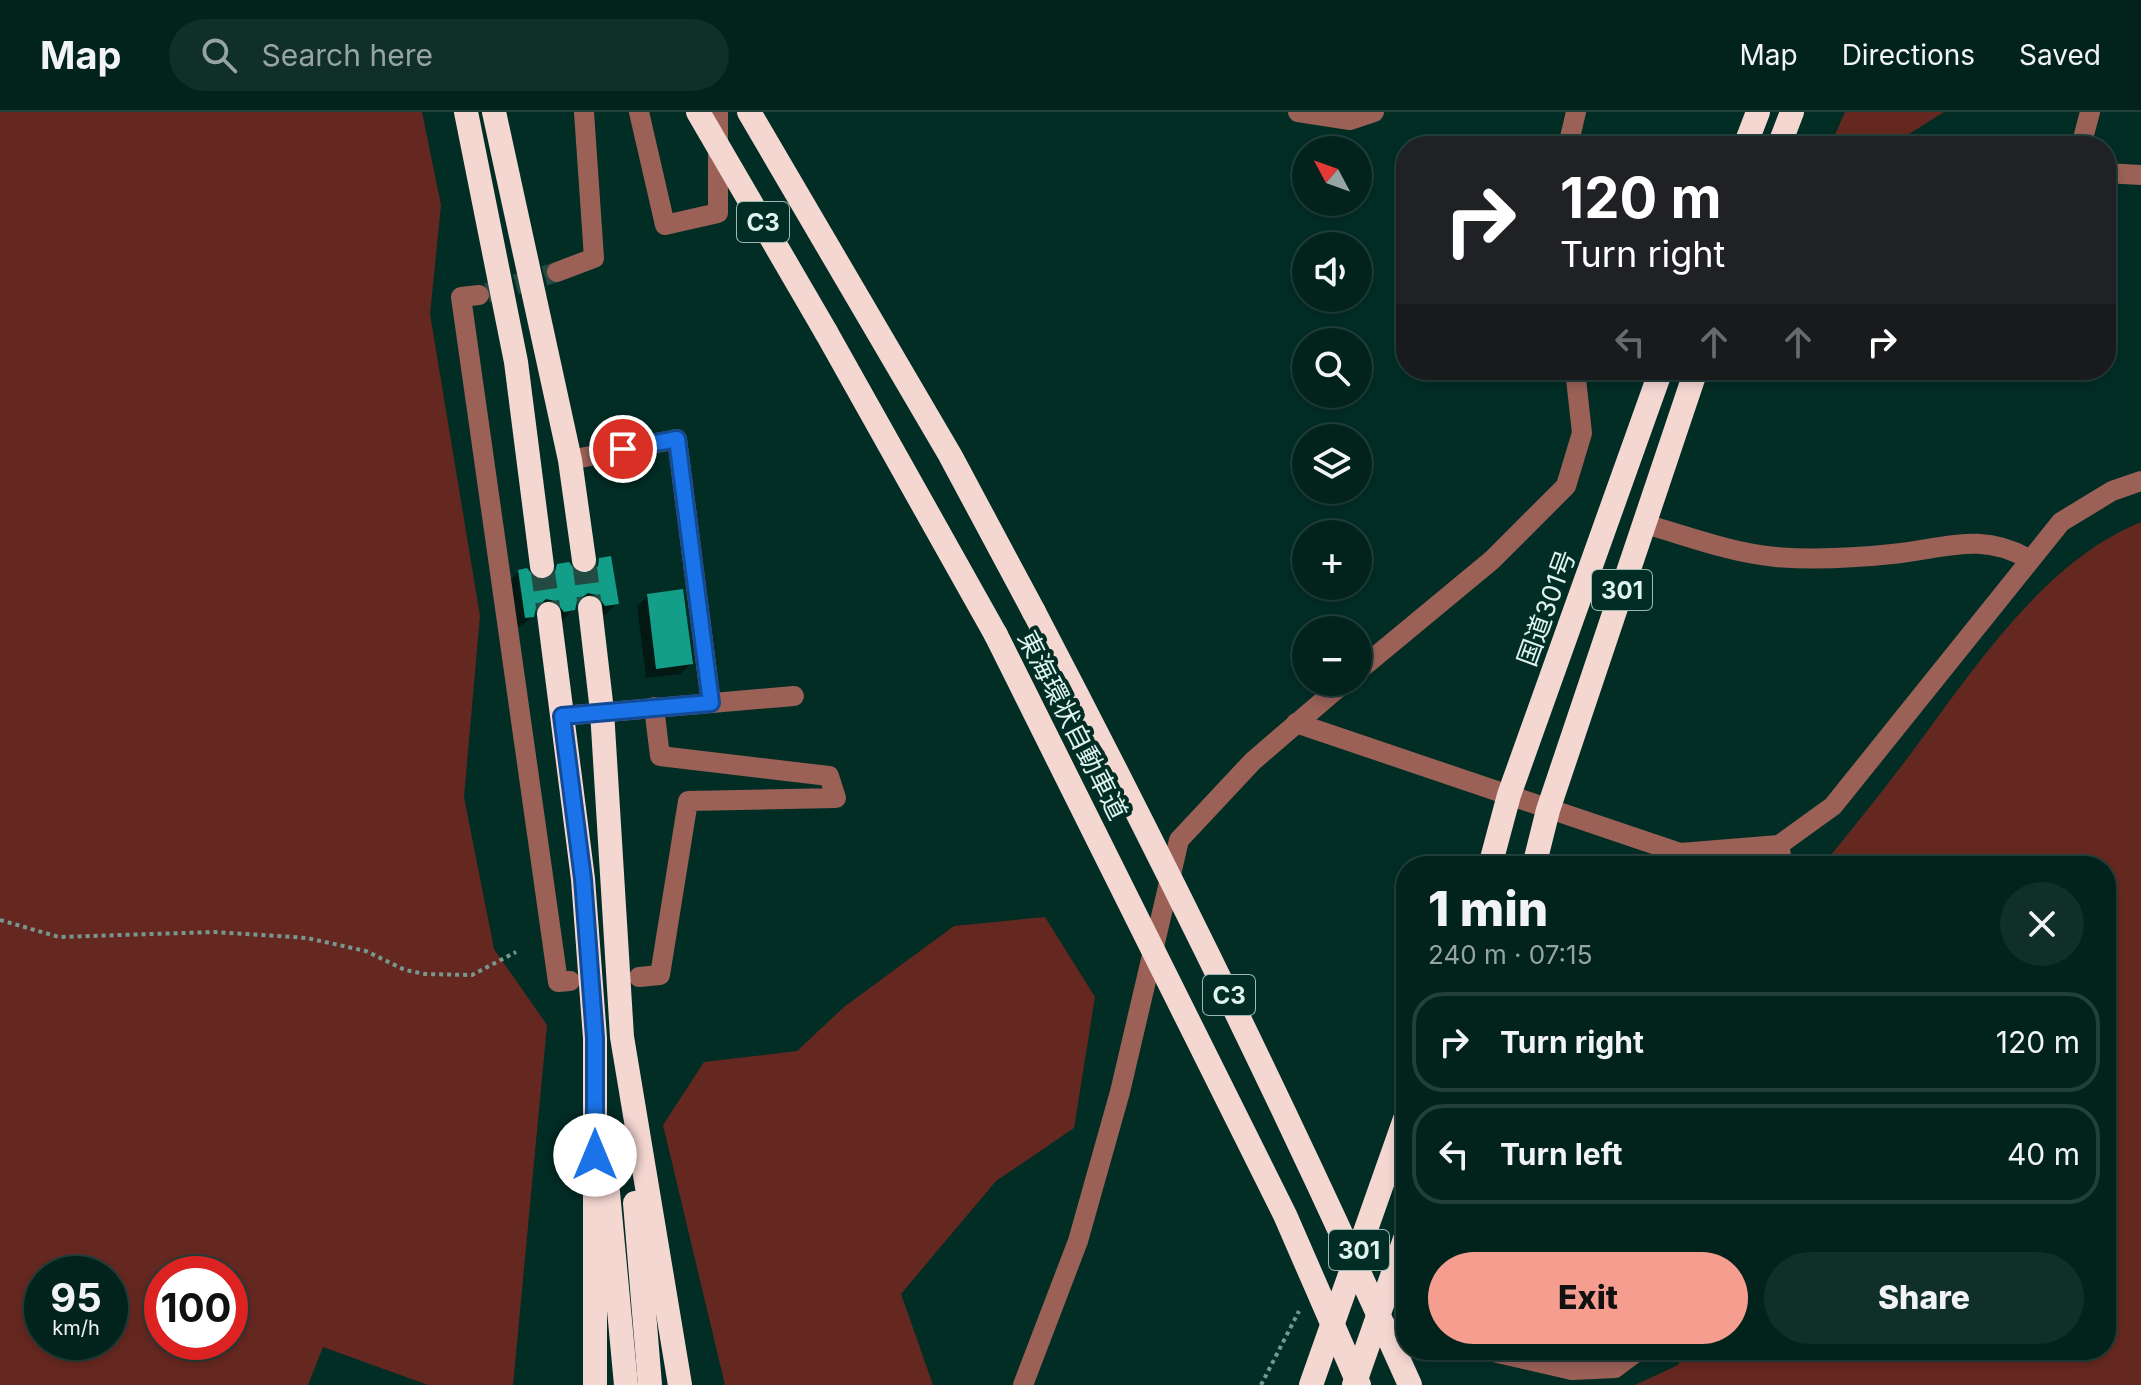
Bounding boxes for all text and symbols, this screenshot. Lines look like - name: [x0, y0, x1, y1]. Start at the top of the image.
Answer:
- search box: [169, 19, 729, 91]
- text: Map: [40, 32, 121, 78]
- icon: search: [197, 33, 241, 77]
- text: Search here: [261, 37, 433, 73]
- text: Map: [1739, 38, 1798, 72]
- text: Directions: [1842, 38, 1975, 72]
- text: Saved: [2019, 38, 2101, 72]
- north arrow: [1292, 136, 1372, 216]
- map controls: [1292, 136, 1372, 696]
- text: 120 m: [1560, 164, 1722, 232]
- icon: right: [1428, 168, 1532, 272]
- road number: C3: [737, 202, 789, 242]
- button: sound: [1292, 232, 1372, 312]
- text: Turn right: [1560, 232, 1725, 276]
- icon: left: [1608, 320, 1652, 364]
- icon: ahead: [1692, 320, 1736, 364]
- icon: ahead: [1776, 320, 1820, 364]
- icon: right: [1860, 320, 1904, 364]
- button: search: [1292, 328, 1372, 408]
- pin: [589, 415, 657, 483]
- button: layers: [1292, 424, 1372, 504]
- icon: arrive: [601, 427, 645, 471]
- button: +: [1292, 520, 1372, 600]
- street label: 国道301号: [1511, 546, 1581, 670]
- road number: 301: [1592, 570, 1652, 610]
- button: −: [1292, 616, 1372, 696]
- street label: 東海環状自動車道: [1012, 625, 1134, 825]
- text: 1 min: [1428, 879, 1548, 938]
- button: close: [2000, 882, 2084, 966]
- text: 240 m · 07:15: [1428, 939, 1592, 970]
- road number: C3: [1203, 975, 1255, 1015]
- icon: right: [1432, 1020, 1476, 1064]
- text: Turn right: [1500, 1024, 1644, 1060]
- text: 120 m: [1996, 1024, 2080, 1060]
- position arrow: [553, 1113, 637, 1197]
- icon: left: [1432, 1132, 1476, 1176]
- text: Turn left: [1500, 1136, 1622, 1172]
- text: 40 m: [2007, 1136, 2080, 1172]
- road number: 301: [1329, 1230, 1389, 1270]
- button: Exit: [1428, 1252, 1748, 1344]
- button: Share: [1764, 1252, 2084, 1344]
- speed limit sign: 100: [144, 1256, 248, 1360]
- text: 95: [50, 1273, 102, 1322]
- text: km/h: [52, 1316, 100, 1340]

